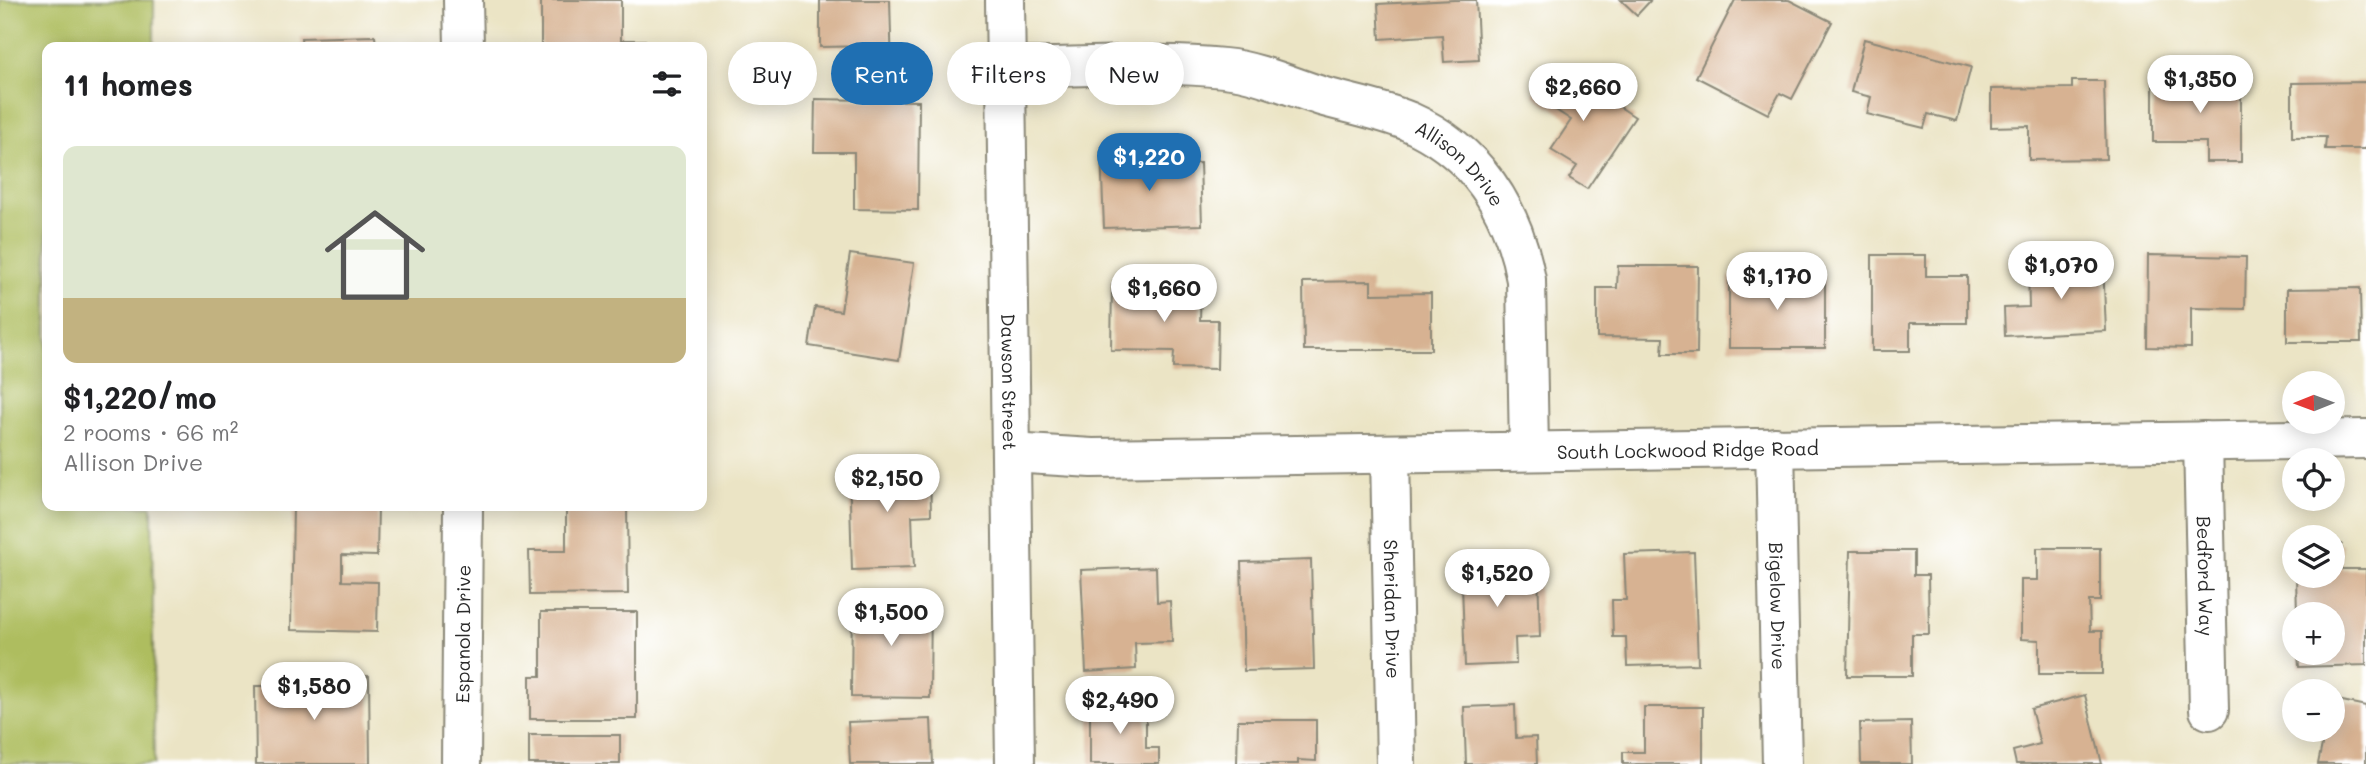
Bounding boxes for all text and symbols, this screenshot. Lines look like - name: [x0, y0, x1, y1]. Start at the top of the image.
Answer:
- chip: Buy: [728, 42, 817, 105]
- chip: Rent: [831, 42, 933, 105]
- chip: Filters: [947, 42, 1071, 105]
- chip: New: [1085, 42, 1184, 105]
- pin: $1,350: [2143, 55, 2257, 115]
- text: $1,350: [2163, 63, 2237, 93]
- text: 11 homes: [63, 64, 193, 104]
- pin: $2,660: [1526, 64, 1640, 123]
- icon: filters: [648, 65, 686, 103]
- text: $2,660: [1545, 71, 1621, 101]
- street label: Allison Drive: [1411, 114, 1511, 210]
- pin: $1,220: [1092, 134, 1206, 193]
- text: $1,220: [1113, 141, 1185, 171]
- icon: home: [312, 192, 438, 318]
- pin: $1,070: [2004, 242, 2118, 301]
- text: $1,070: [2024, 249, 2098, 279]
- pin: $1,170: [1720, 252, 1834, 312]
- text: $1,170: [1742, 260, 1812, 290]
- pin: $1,660: [1107, 264, 1221, 324]
- text: $1,660: [1127, 272, 1201, 302]
- street label: Dawson Street: [997, 313, 1023, 451]
- north arrow: [2282, 371, 2345, 434]
- map controls: [2282, 371, 2345, 742]
- text: $1,220/mo: [63, 377, 216, 417]
- text: 2 rooms · 66 m²: [63, 417, 238, 447]
- street label: South Lockwood Ridge Road: [1557, 435, 1819, 464]
- text: Allison Drive: [63, 447, 203, 477]
- button: locate: [2282, 448, 2345, 511]
- pin: $2,150: [830, 454, 944, 514]
- text: $2,150: [851, 462, 923, 492]
- street label: Bedford Way: [2192, 515, 2220, 636]
- button: layers: [2282, 525, 2345, 588]
- street label: Sheridan Drive: [1379, 539, 1407, 679]
- street label: Bigelow Drive: [1765, 542, 1792, 670]
- pin: $1,520: [1440, 550, 1554, 609]
- text: $1,520: [1461, 557, 1533, 587]
- street label: Espanola Drive: [449, 565, 475, 703]
- pin: $1,500: [834, 588, 948, 648]
- text: $1,500: [854, 596, 928, 626]
- button: +: [2282, 602, 2345, 665]
- pin: $1,580: [257, 662, 371, 722]
- text: $1,580: [277, 670, 351, 700]
- pin: $2,490: [1063, 676, 1177, 736]
- button: −: [2282, 679, 2345, 742]
- text: $2,490: [1081, 684, 1159, 714]

